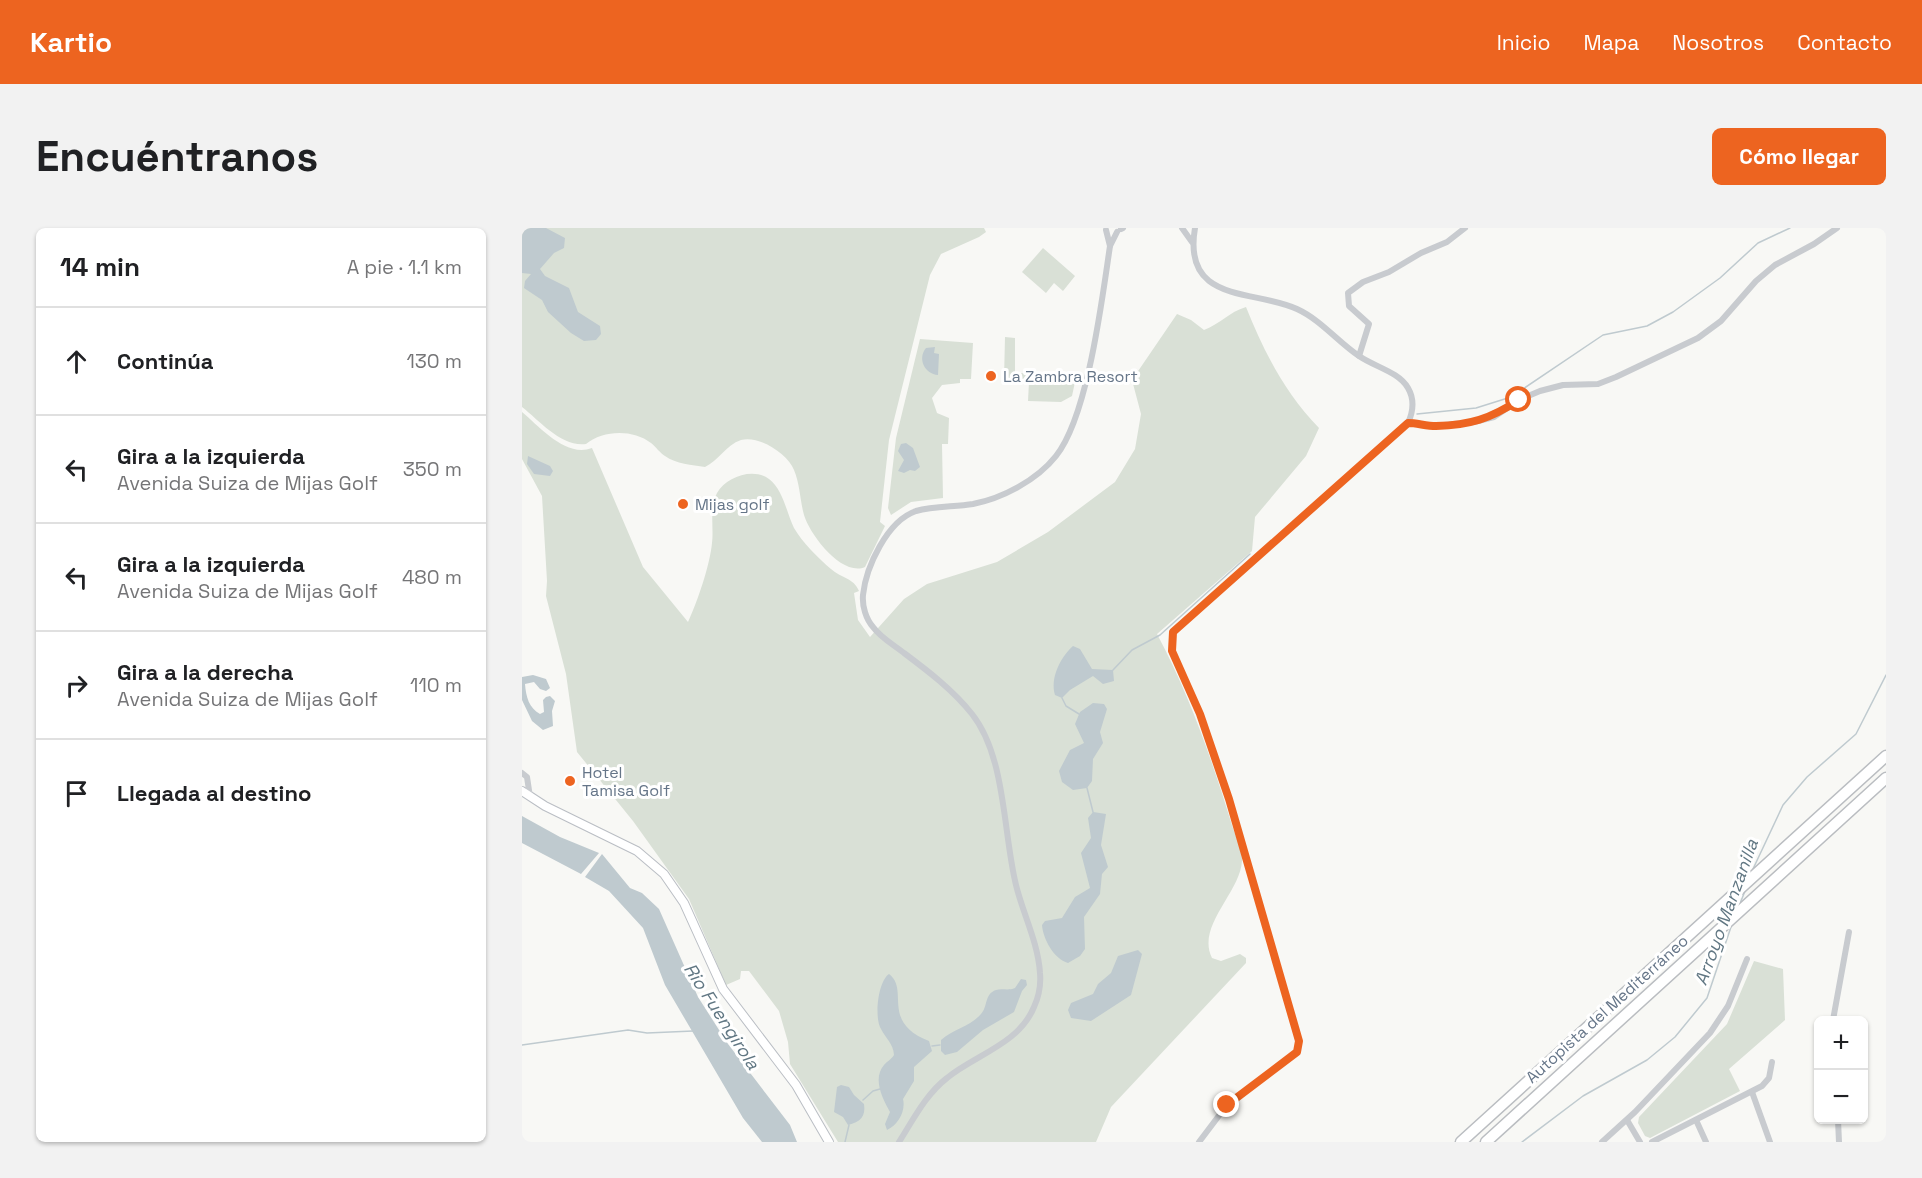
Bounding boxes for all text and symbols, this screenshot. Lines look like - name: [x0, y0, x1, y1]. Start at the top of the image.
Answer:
- text: Kartio: [30, 24, 112, 60]
- text: Inicio: [1497, 29, 1551, 56]
- text: Mapa: [1584, 29, 1639, 56]
- text: Nosotros: [1672, 29, 1764, 56]
- text: Contacto: [1797, 29, 1892, 56]
- button: Cómo llegar: [1712, 128, 1886, 185]
- text: Encuéntranos: [36, 130, 318, 183]
- text: 14 min: [60, 250, 140, 284]
- text: A pie · 1.1 km: [347, 254, 462, 280]
- icon: ahead: [60, 345, 93, 378]
- text: Continúa: [117, 347, 213, 375]
- text: 130 m: [406, 348, 462, 374]
- place label: La Zambra Resort: [1003, 366, 1138, 387]
- marker: La Zambra Resort: [984, 369, 998, 383]
- route start: [1505, 386, 1531, 412]
- text: Gira a la izquierda: [117, 442, 305, 470]
- icon: left: [60, 453, 93, 486]
- text: 350 m: [403, 456, 462, 482]
- text: Avenida Suiza de Mijas Golf: [117, 470, 378, 496]
- place label: Mijas golf: [695, 494, 770, 515]
- marker: Mijas golf: [676, 497, 690, 511]
- text: Gira a la izquierda: [117, 550, 305, 578]
- icon: left: [60, 561, 93, 594]
- text: 480 m: [402, 564, 462, 590]
- text: Avenida Suiza de Mijas Golf: [117, 578, 378, 604]
- text: Gira a la derecha: [117, 658, 294, 686]
- icon: right: [60, 669, 93, 702]
- text: 110 m: [410, 672, 462, 698]
- text: Avenida Suiza de Mijas Golf: [117, 686, 378, 712]
- place label: Hotel Tamisa Golf: [582, 762, 670, 801]
- marker: Hotel Tamisa Golf: [563, 774, 577, 788]
- icon: arrive: [60, 777, 93, 810]
- text: Llegada al destino: [117, 779, 311, 807]
- water label: Arroyo Manzanilla: [1689, 835, 1763, 988]
- street label: Autopista del Mediterráneo: [1521, 930, 1693, 1088]
- water label: Rio Fuengirola: [679, 958, 765, 1074]
- map controls: [1814, 1016, 1868, 1124]
- button: +: [1814, 1016, 1868, 1070]
- button: −: [1814, 1070, 1868, 1124]
- route end: [1213, 1091, 1239, 1117]

